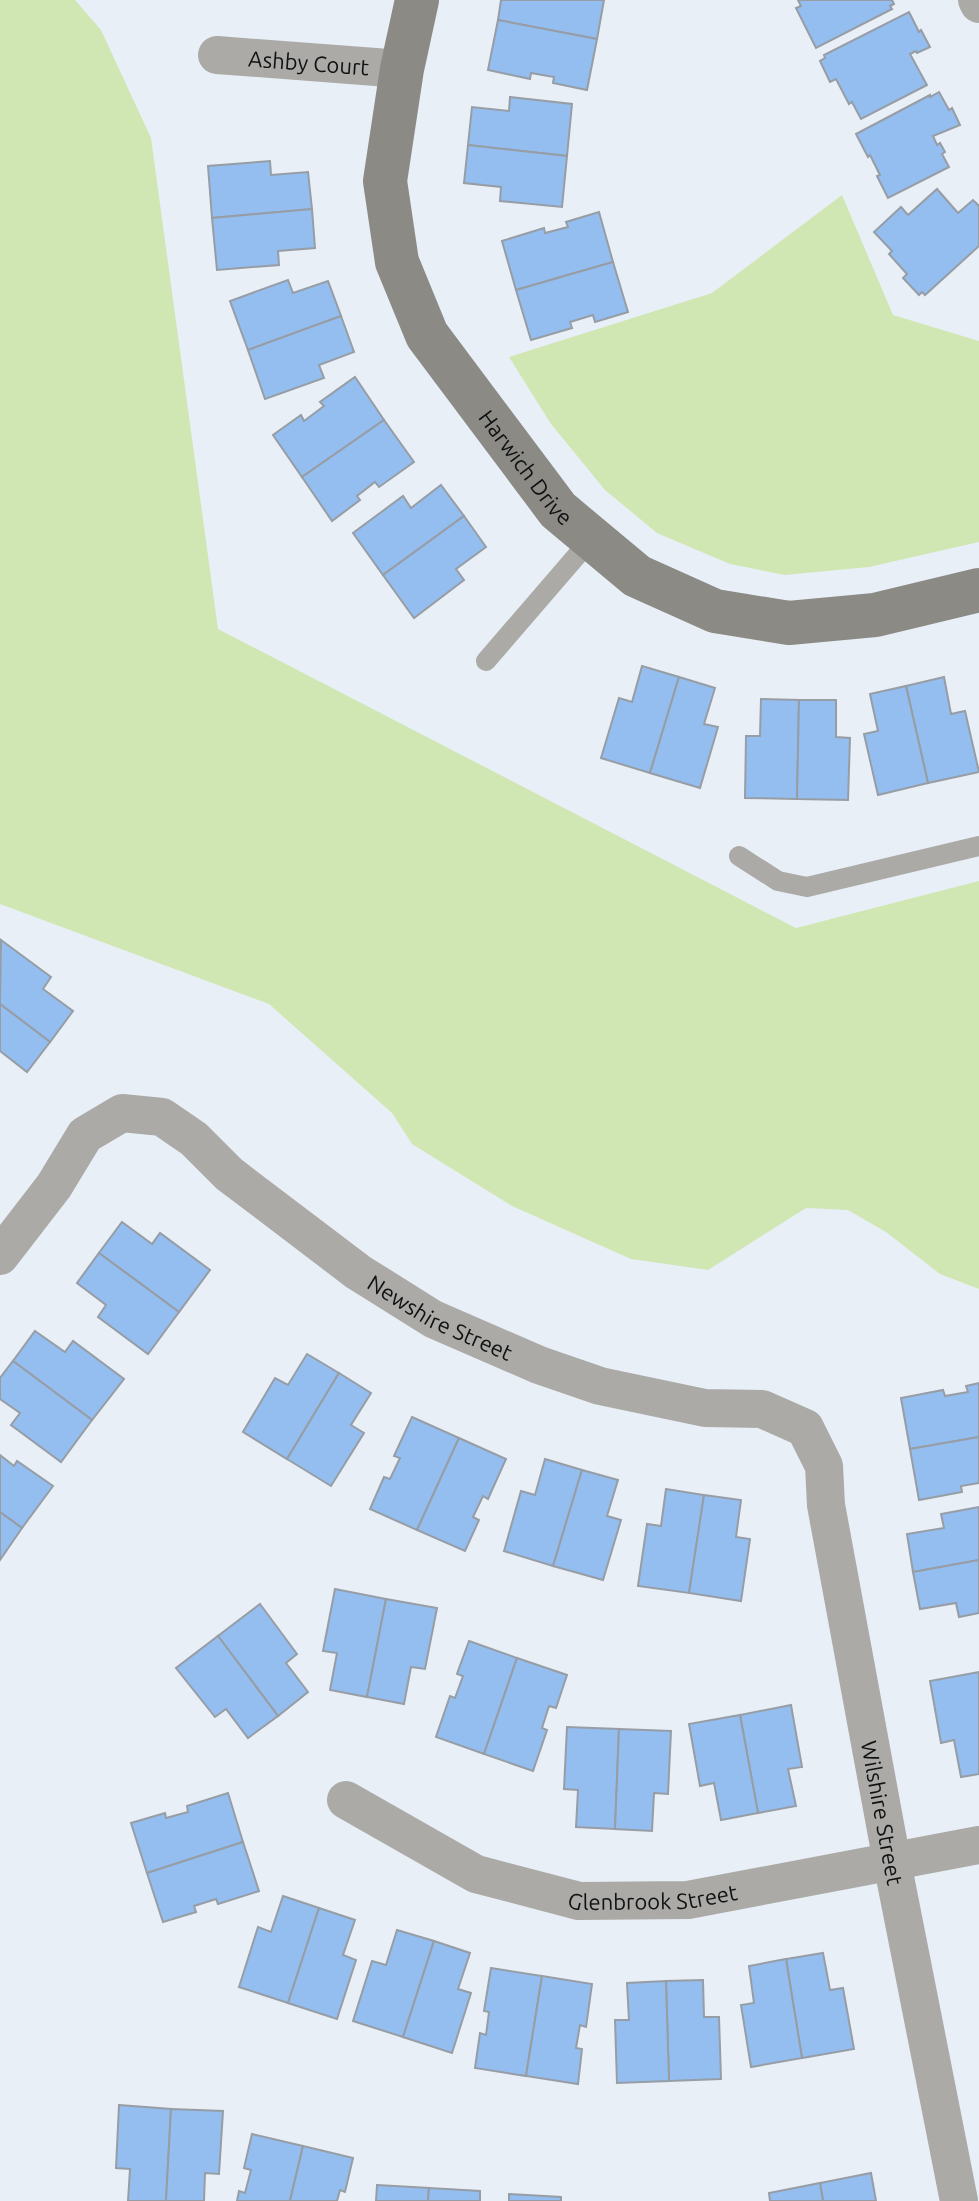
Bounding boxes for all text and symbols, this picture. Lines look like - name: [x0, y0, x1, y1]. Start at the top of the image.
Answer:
- street label: Ashby Court: [247, 45, 370, 79]
- street label: Harwich Drive: [475, 405, 578, 530]
- street label: Newshire Street: [364, 1269, 517, 1365]
- street label: Wilshire Street: [857, 1738, 909, 1887]
- street label: Glenbrook Street: [565, 1878, 740, 1914]

